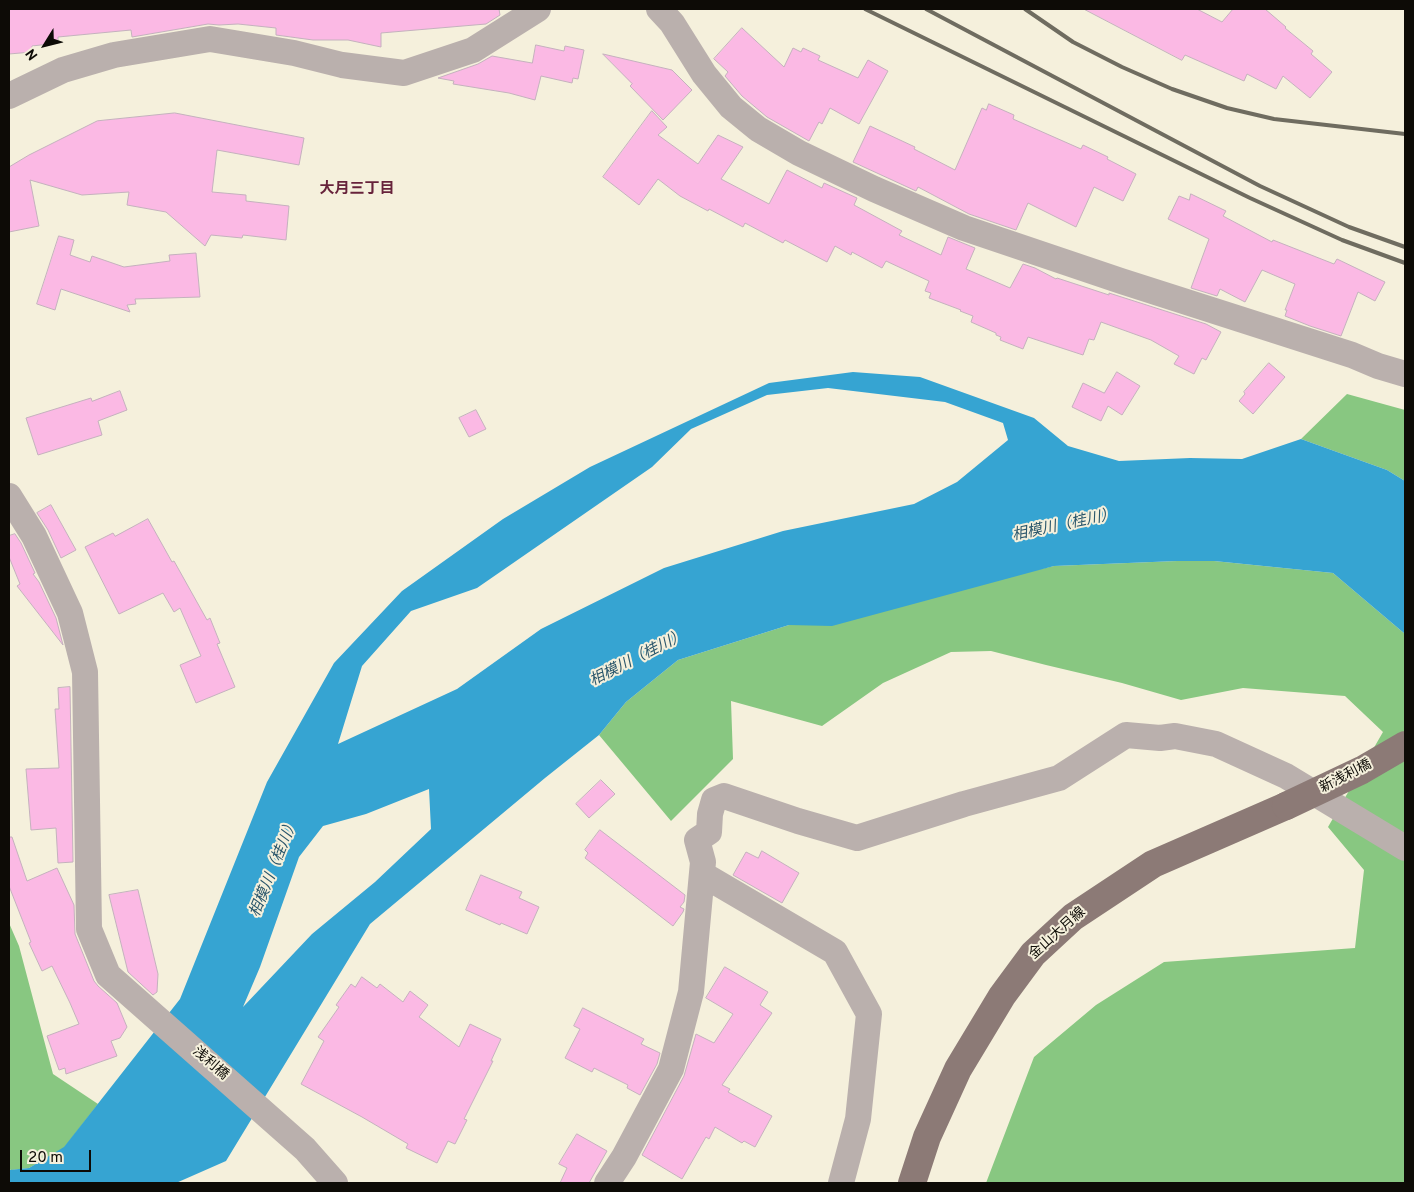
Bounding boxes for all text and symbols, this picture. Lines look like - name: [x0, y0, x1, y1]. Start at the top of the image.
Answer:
- north arrow: [20, 20, 70, 70]
- text: N: [23, 45, 42, 63]
- district label: 大月三丁目: [320, 181, 394, 199]
- water label: 相模川（桂川）: [1011, 506, 1117, 546]
- water label: 相模川（桂川）: [587, 627, 689, 691]
- street label: 新浅利橋: [1317, 757, 1375, 797]
- water label: 相模川（桂川）: [247, 816, 303, 920]
- street label: 金山大月線: [1026, 904, 1090, 964]
- street label: 浅利橋: [189, 1044, 231, 1084]
- scale bar: [22, 1140, 94, 1172]
- text: 20 m: [28, 1149, 63, 1168]

